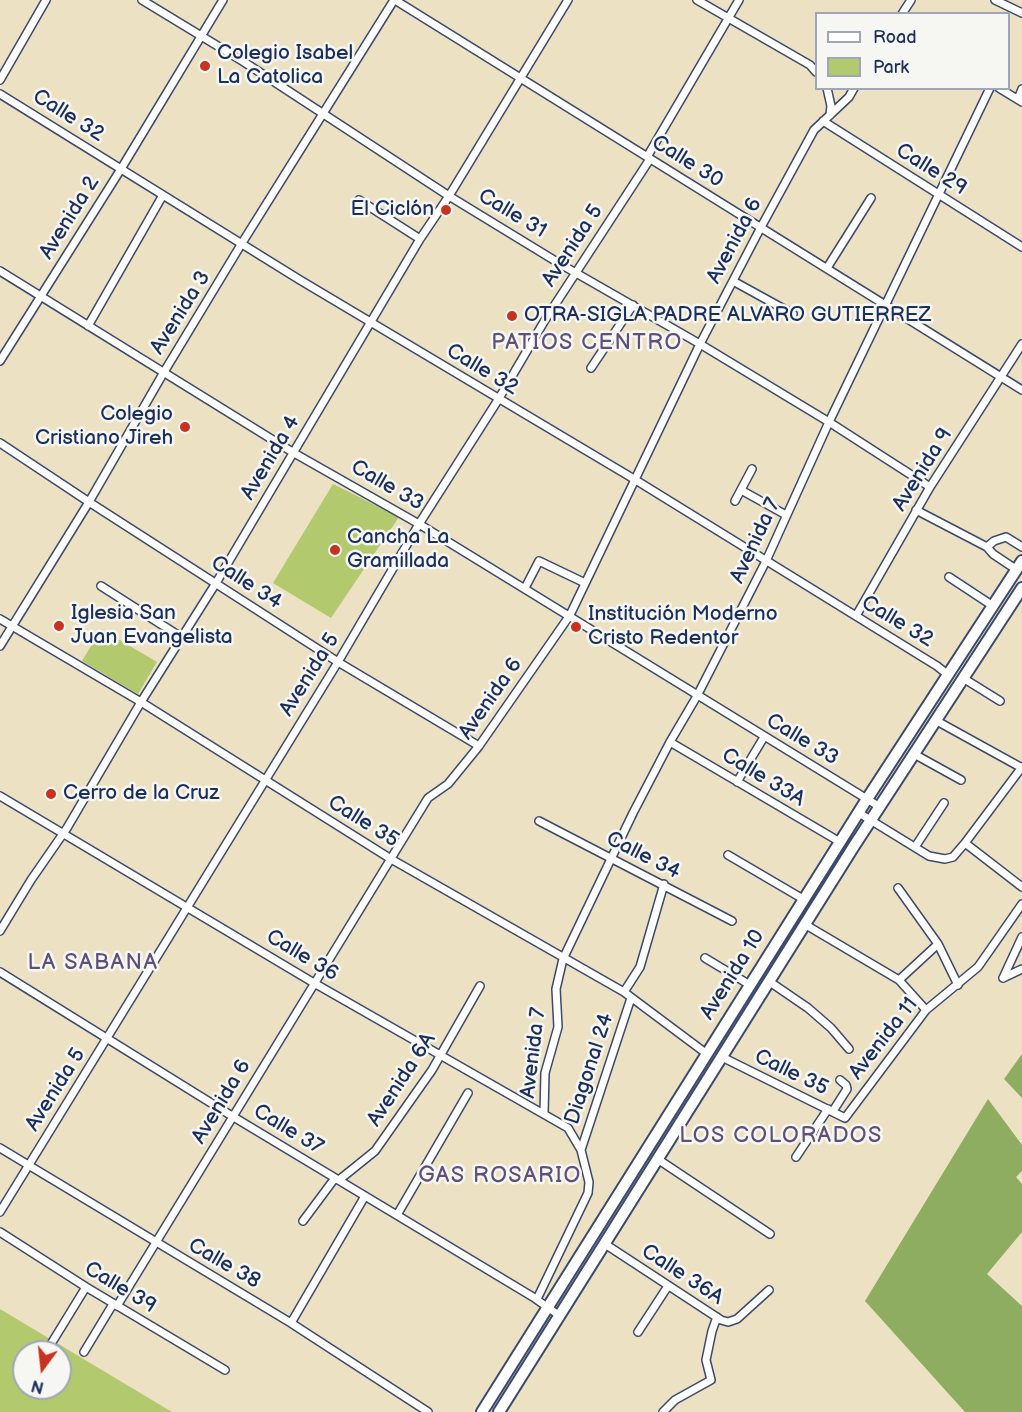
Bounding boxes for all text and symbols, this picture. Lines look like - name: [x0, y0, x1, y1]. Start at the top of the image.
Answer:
- legend: [815, 12, 1010, 90]
- text: Road: [873, 27, 917, 48]
- place label: Colegio Isabel La Catolica: [217, 41, 353, 91]
- text: Park: [873, 57, 909, 78]
- marker: Colegio Isabel La Catolica: [198, 59, 212, 73]
- street label: Calle 32: [28, 84, 108, 148]
- street label: Calle 30: [647, 130, 727, 194]
- street label: Calle 29: [891, 138, 971, 202]
- street label: Avenida 2: [35, 172, 105, 264]
- street label: Calle 31: [473, 184, 551, 244]
- street label: Avenida 6: [702, 194, 768, 288]
- place label: El Ciclón: [350, 197, 434, 223]
- street label: Avenida 5: [537, 200, 609, 292]
- marker: El Ciclón: [439, 203, 453, 217]
- street label: Avenida 3: [145, 267, 217, 359]
- place label: OTRA-SIGLA PADRE ALVARO GUTIERREZ: [524, 303, 931, 329]
- marker: OTRA-SIGLA PADRE ALVARO GUTIERREZ: [505, 309, 519, 323]
- district label: PATIOS CENTRO: [491, 330, 683, 356]
- street label: Calle 32: [441, 339, 523, 401]
- place label: Colegio Cristiano Jireh: [35, 402, 173, 452]
- street label: Avenida 4: [236, 411, 306, 505]
- marker: Colegio Cristiano Jireh: [178, 420, 192, 434]
- street label: Avenida 9: [888, 424, 958, 516]
- street label: Calle 33: [346, 455, 428, 517]
- street label: Avenida 7: [725, 494, 787, 588]
- place label: Cancha La Gramillada: [347, 525, 449, 575]
- marker: Cancha La Gramillada: [328, 543, 342, 557]
- street label: Calle 34: [206, 551, 286, 615]
- street label: Calle 32: [856, 591, 938, 653]
- place label: Iglesia San Juan Evangelista: [71, 601, 233, 651]
- place label: Institución Moderno Cristo Redentor: [588, 602, 778, 652]
- marker: Iglesia San Juan Evangelista: [52, 619, 66, 633]
- marker: Institución Moderno Cristo Redentor: [569, 620, 583, 634]
- street label: Avenida 5: [275, 629, 345, 721]
- street label: Avenida 6: [454, 653, 528, 745]
- street label: Calle 33: [761, 709, 843, 771]
- street label: Calle 33A: [717, 743, 809, 813]
- place label: Cerro de la Cruz: [63, 781, 219, 807]
- marker: Cerro de la Cruz: [44, 787, 58, 801]
- street label: Calle 35: [323, 790, 403, 854]
- street label: Calle 34: [602, 827, 684, 885]
- street label: Calle 36: [261, 925, 343, 987]
- street label: Avenida 10: [695, 925, 771, 1025]
- district label: LA SABANA: [28, 950, 158, 976]
- street label: Avenida 11: [844, 993, 924, 1085]
- street label: Avenida 7: [516, 1006, 552, 1100]
- street label: Diagonal 24: [560, 1010, 620, 1128]
- street label: Avenida 6A: [362, 1028, 442, 1132]
- street label: Avenida 5: [21, 1044, 91, 1136]
- street label: Calle 35: [750, 1044, 832, 1102]
- street label: Avenida 6: [187, 1055, 257, 1149]
- street label: Calle 37: [248, 1099, 328, 1161]
- district label: LOS COLORADOS: [679, 1123, 883, 1149]
- district label: GAS ROSARIO: [418, 1163, 582, 1189]
- street label: Calle 38: [183, 1233, 265, 1295]
- street label: Calle 36A: [636, 1239, 728, 1311]
- street label: Calle 39: [80, 1257, 160, 1319]
- north arrow: [12, 1340, 72, 1400]
- text: N: [29, 1375, 46, 1397]

